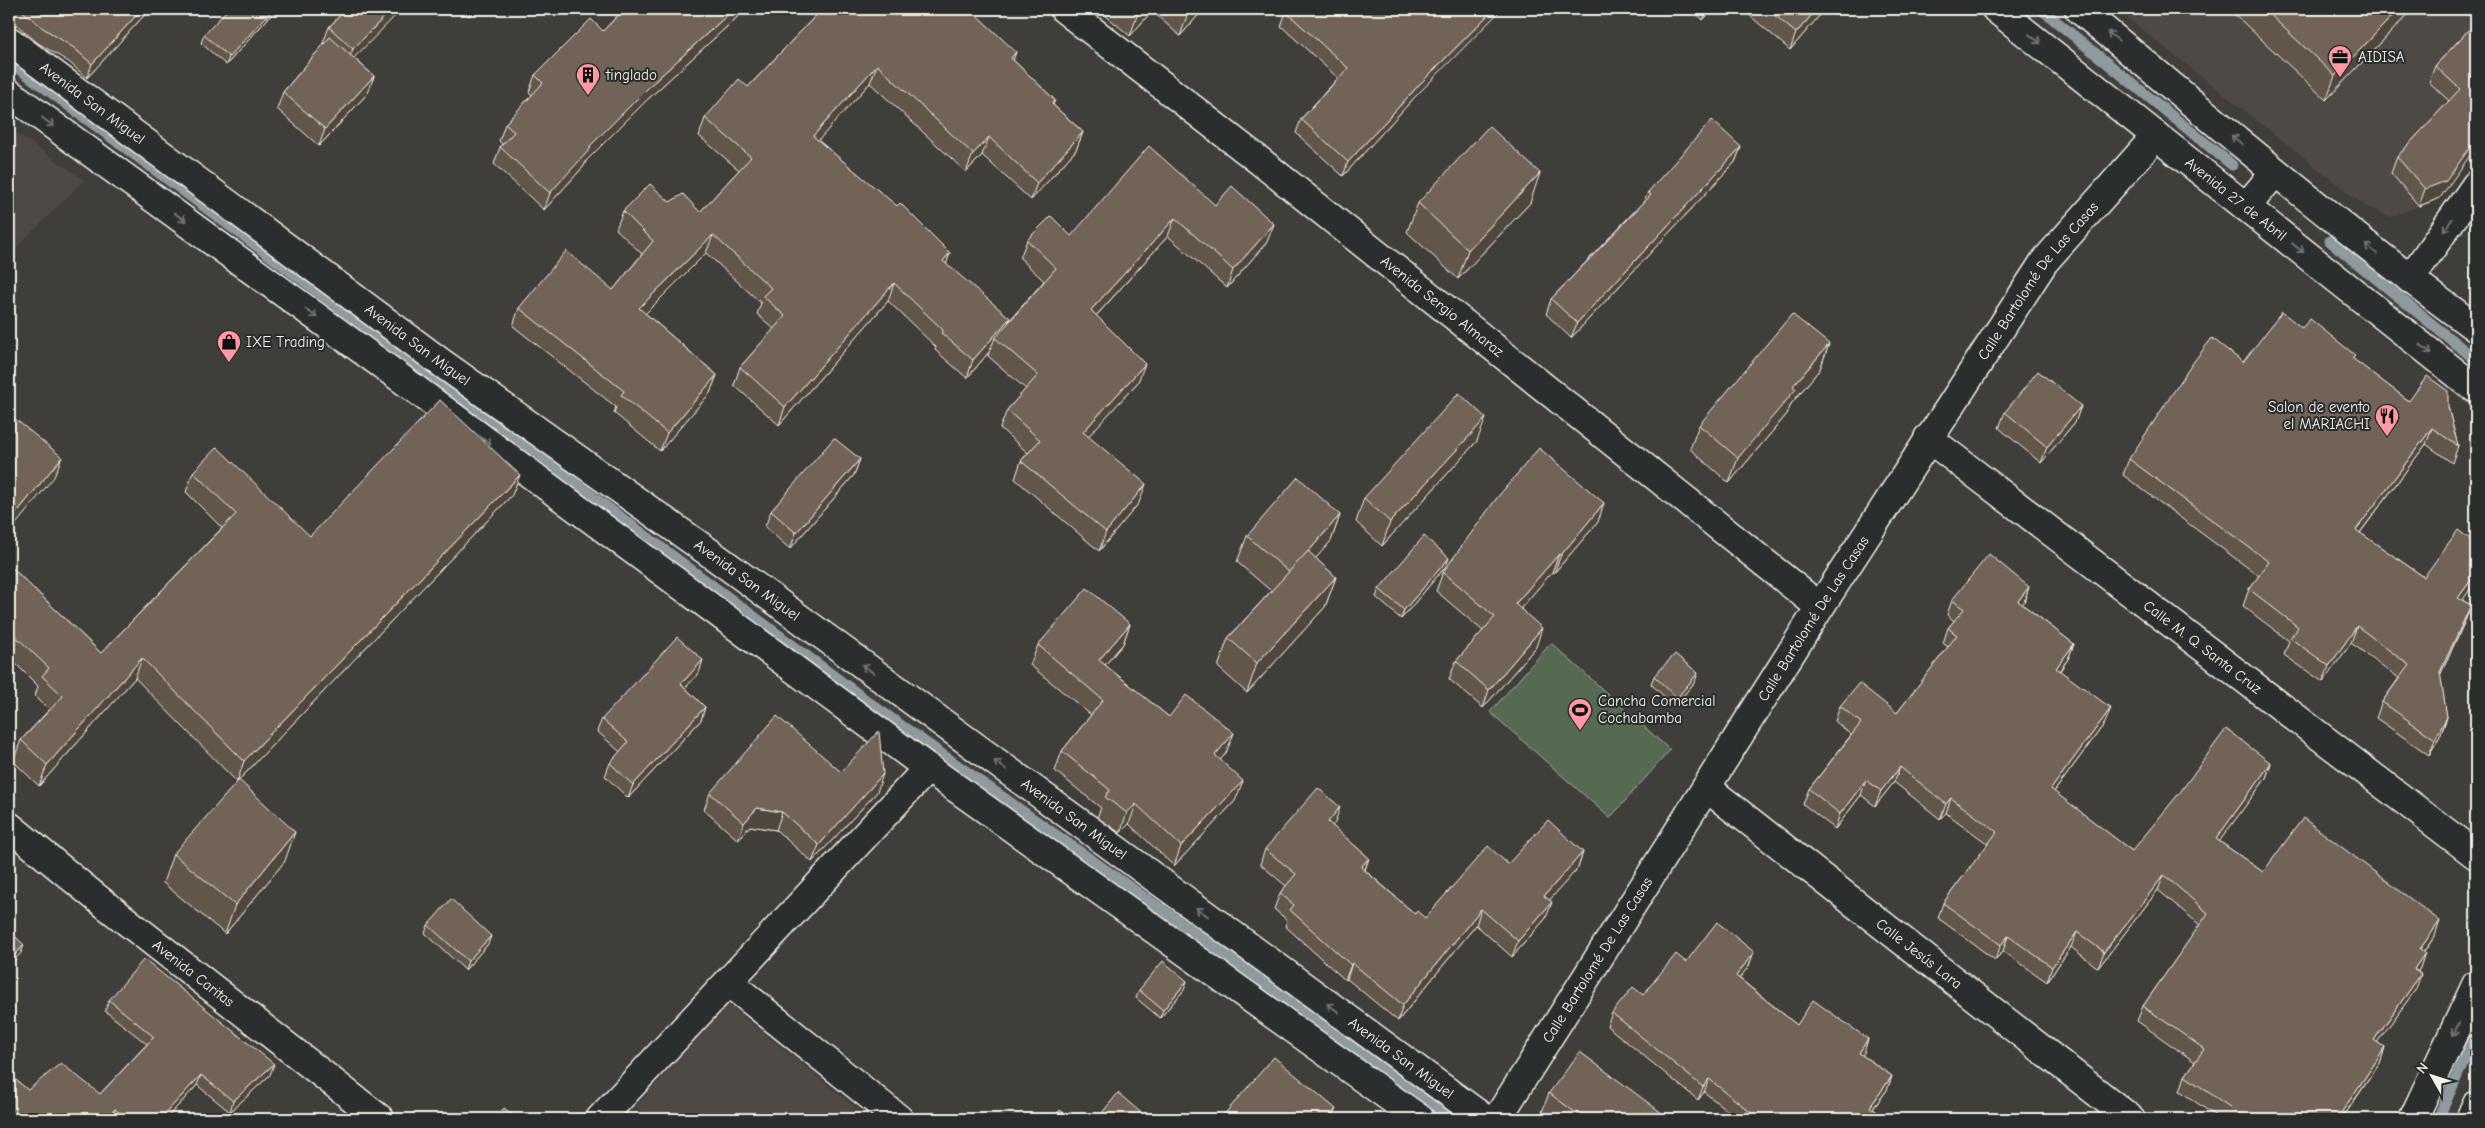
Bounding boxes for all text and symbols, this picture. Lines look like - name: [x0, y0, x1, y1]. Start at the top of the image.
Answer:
- one-way arrow: [2106, 31, 2119, 42]
- one-way arrow: [2028, 34, 2041, 45]
- office icon: AIDISA: [2327, 44, 2353, 78]
- place label: AIDISA: [2358, 48, 2405, 66]
- street label: Avenida San Miguel: [36, 58, 149, 148]
- building icon: tinglado: [575, 62, 601, 96]
- place label: tinglado: [605, 66, 657, 84]
- one-way arrow: [41, 117, 55, 127]
- one-way arrow: [2231, 135, 2244, 146]
- street label: Avenida 27 de Abril: [2182, 153, 2290, 245]
- street label: Calle Bartolomé De Las Casas: [1974, 198, 2102, 363]
- one-way arrow: [173, 212, 187, 222]
- one-way arrow: [2443, 218, 2453, 232]
- one-way arrow: [2291, 243, 2304, 254]
- one-way arrow: [2365, 243, 2378, 254]
- street label: Avenida Sergio Almaraz: [1377, 252, 1508, 361]
- street label: Avenida San Miguel: [361, 300, 474, 389]
- one-way arrow: [304, 308, 318, 318]
- shop icon: IXE Trading: [216, 329, 242, 363]
- place label: IXE Trading: [246, 333, 325, 351]
- one-way arrow: [2419, 343, 2432, 354]
- place label: Salon de evento el MARIACHI: [2268, 398, 2370, 433]
- restaurant icon: Salon de evento el MARIACHI: [2374, 403, 2400, 437]
- one-way arrow: [478, 435, 492, 445]
- street label: Calle Bartolomé De Las Casas: [1754, 533, 1873, 705]
- street label: Avenida San Miguel: [691, 536, 803, 625]
- street label: Calle M. Q. Santa Cruz: [2140, 596, 2266, 698]
- one-way arrow: [862, 664, 876, 674]
- place label: Cancha Comercial Cochabamba: [1598, 692, 1716, 727]
- sports icon: Cancha Comercial Cochabamba: [1567, 697, 1593, 731]
- one-way arrow: [993, 760, 1007, 770]
- street label: Avenida San Miguel: [1018, 774, 1130, 863]
- street label: Calle Bartolomé De Las Casas: [1538, 874, 1656, 1046]
- one-way arrow: [1195, 907, 1209, 917]
- street label: Calle Jesús Lara: [1872, 914, 1966, 993]
- street label: Avenida Caritas: [149, 936, 238, 1011]
- one-way arrow: [1326, 1003, 1340, 1013]
- street label: Avenida San Miguel: [1345, 1013, 1458, 1102]
- one-way arrow: [2450, 1021, 2460, 1036]
- north arrow: [2408, 1050, 2458, 1100]
- text: N: [2413, 1059, 2432, 1077]

